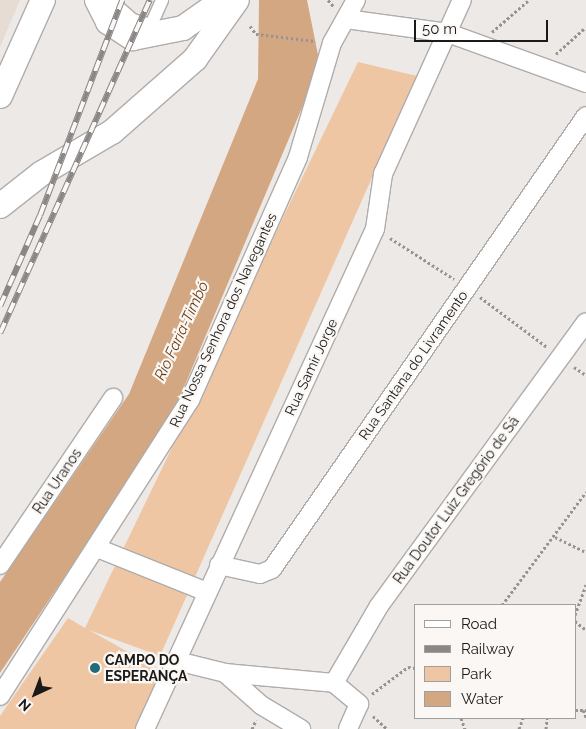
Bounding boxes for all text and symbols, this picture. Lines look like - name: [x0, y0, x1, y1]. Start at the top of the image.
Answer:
- scale bar: [416, 10, 550, 42]
- text: 50 m: [422, 20, 457, 38]
- street label: Rua Nossa Senhora dos Navegantes: [166, 210, 280, 430]
- water label: Rio Faria-Timbó: [151, 279, 213, 383]
- street label: Rua Santana do Livramento: [355, 287, 471, 443]
- street label: Rua Samir Jorge: [281, 316, 341, 418]
- street label: Rua Doutor Luiz Gregório de Sá: [390, 413, 522, 587]
- street label: Rua Uranos: [29, 445, 85, 517]
- legend: [414, 604, 576, 719]
- text: Road: [461, 615, 497, 633]
- text: Railway: [461, 640, 514, 658]
- place label: CAMPO DO ESPERANÇA: [105, 652, 187, 684]
- marker: CAMPO DO ESPERANÇA: [89, 662, 101, 674]
- text: Park: [461, 665, 492, 683]
- north arrow: [10, 669, 60, 719]
- text: Water: [461, 690, 503, 708]
- text: N: [15, 695, 34, 714]

